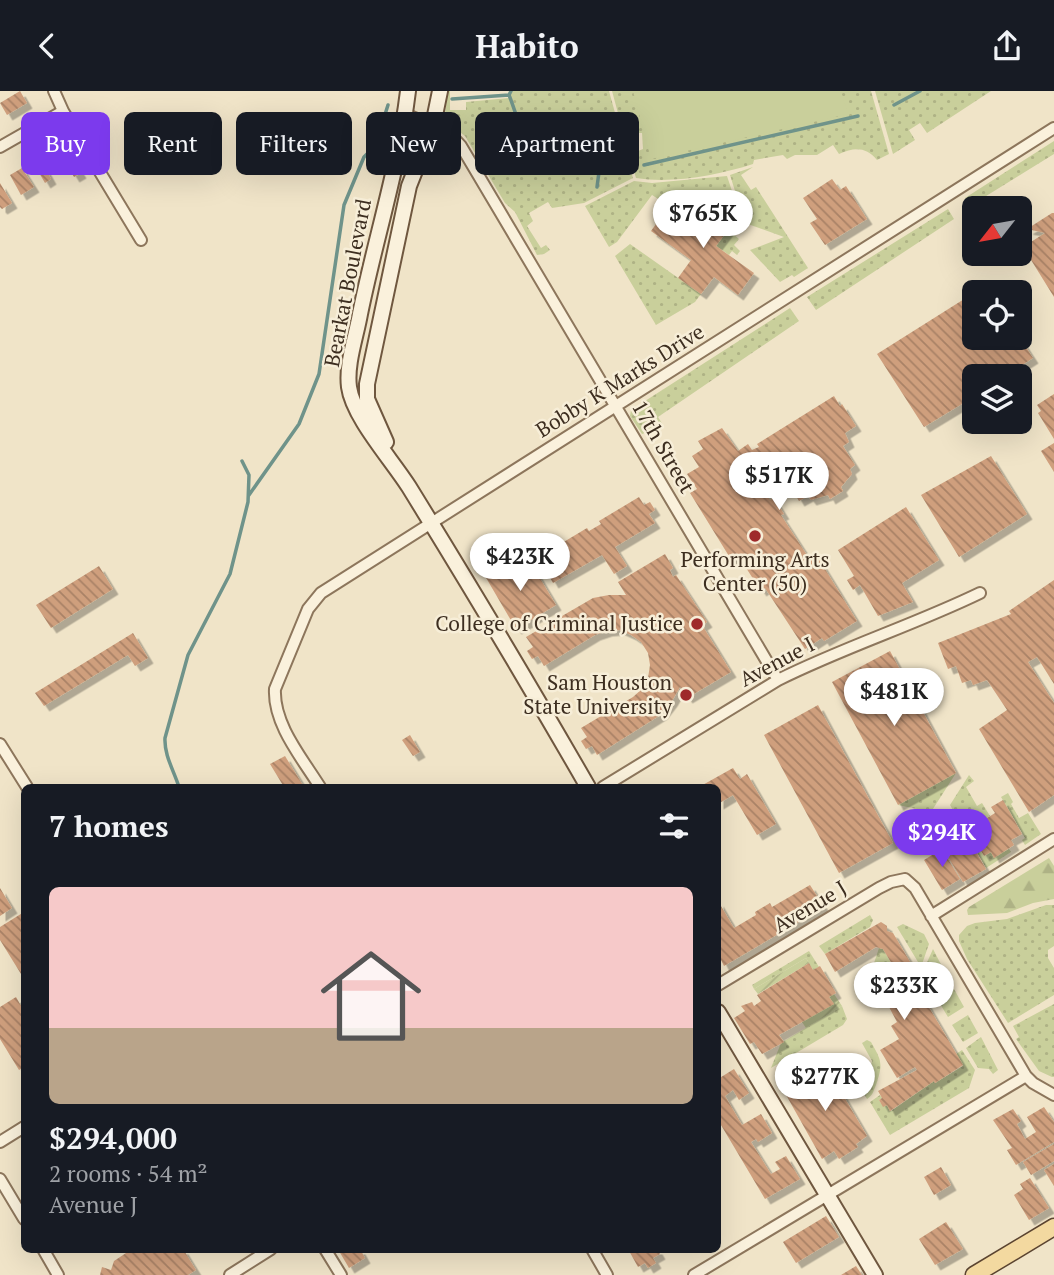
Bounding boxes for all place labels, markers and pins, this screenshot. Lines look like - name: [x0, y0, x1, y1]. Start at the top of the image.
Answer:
- pin: $765K: [654, 191, 752, 250]
- pin: $517K: [730, 453, 828, 512]
- marker: Performing Arts Center (50): [747, 528, 763, 544]
- pin: $423K: [471, 533, 569, 593]
- place label: Performing Arts Center (50): [681, 545, 829, 597]
- place label: College of Criminal Justice: [435, 609, 683, 637]
- marker: College of Criminal Justice: [689, 616, 705, 632]
- place label: Sam Houston State University: [523, 668, 673, 720]
- pin: $481K: [845, 669, 943, 728]
- marker: Sam Houston State University: [678, 687, 694, 703]
- pin: $294K: [893, 809, 991, 869]
- pin: $233K: [855, 963, 953, 1022]
- pin: $277K: [776, 1053, 874, 1113]

